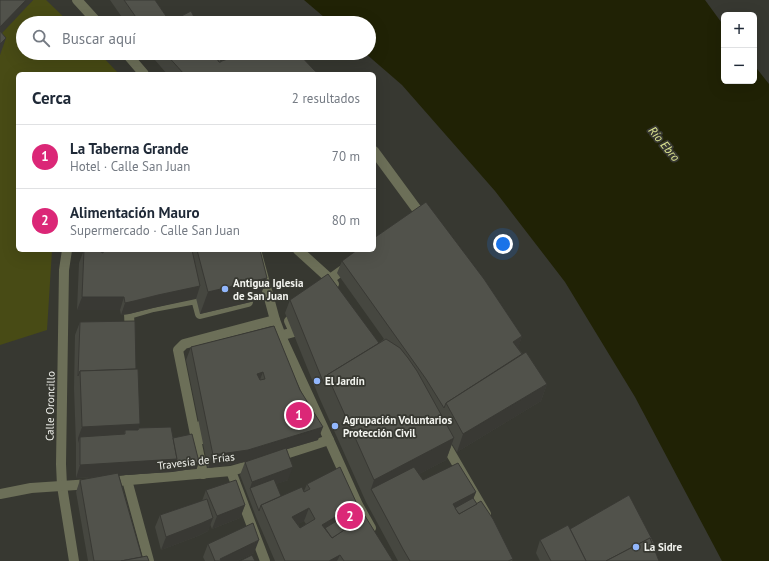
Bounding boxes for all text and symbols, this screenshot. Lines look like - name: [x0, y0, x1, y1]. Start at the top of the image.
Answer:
- map controls: [721, 12, 757, 84]
- button: +: [721, 12, 757, 48]
- search box: [16, 16, 376, 60]
- icon: search: [30, 27, 52, 49]
- text: Buscar aquí: [62, 29, 136, 48]
- button: −: [721, 48, 757, 84]
- text: Cerca: [32, 87, 71, 109]
- text: 2 resultados: [292, 90, 360, 107]
- water label: Río Ebro: [645, 123, 683, 164]
- text: La Taberna Grande: [70, 139, 189, 158]
- text: 1: [41, 148, 49, 165]
- text: 70 m: [332, 148, 360, 165]
- text: Hotel · Calle San Juan: [70, 158, 190, 175]
- text: Alimentación Mauro: [70, 203, 199, 222]
- text: 2: [41, 212, 49, 229]
- text: 80 m: [332, 212, 360, 229]
- text: Supermercado · Calle San Juan: [70, 222, 240, 239]
- your location: [493, 234, 513, 254]
- place label: Antigua Iglesia de San Juan: [233, 276, 303, 303]
- marker: Antigua Iglesia de San Juan: [220, 284, 230, 294]
- street label: Calle Oroncillo: [42, 371, 58, 441]
- place label: El Jardín: [325, 374, 365, 388]
- marker: El Jardín: [312, 376, 322, 386]
- pin: 1: [286, 400, 312, 430]
- place label: Agrupación Voluntarios Protección Civil: [343, 413, 452, 440]
- marker: Agrupación Voluntarios Protección Civil: [330, 421, 340, 431]
- street label: Travesía de Frías: [157, 449, 236, 473]
- pin: 2: [337, 501, 363, 531]
- place label: La Sidre: [644, 540, 682, 554]
- marker: La Sidre: [631, 542, 641, 552]

